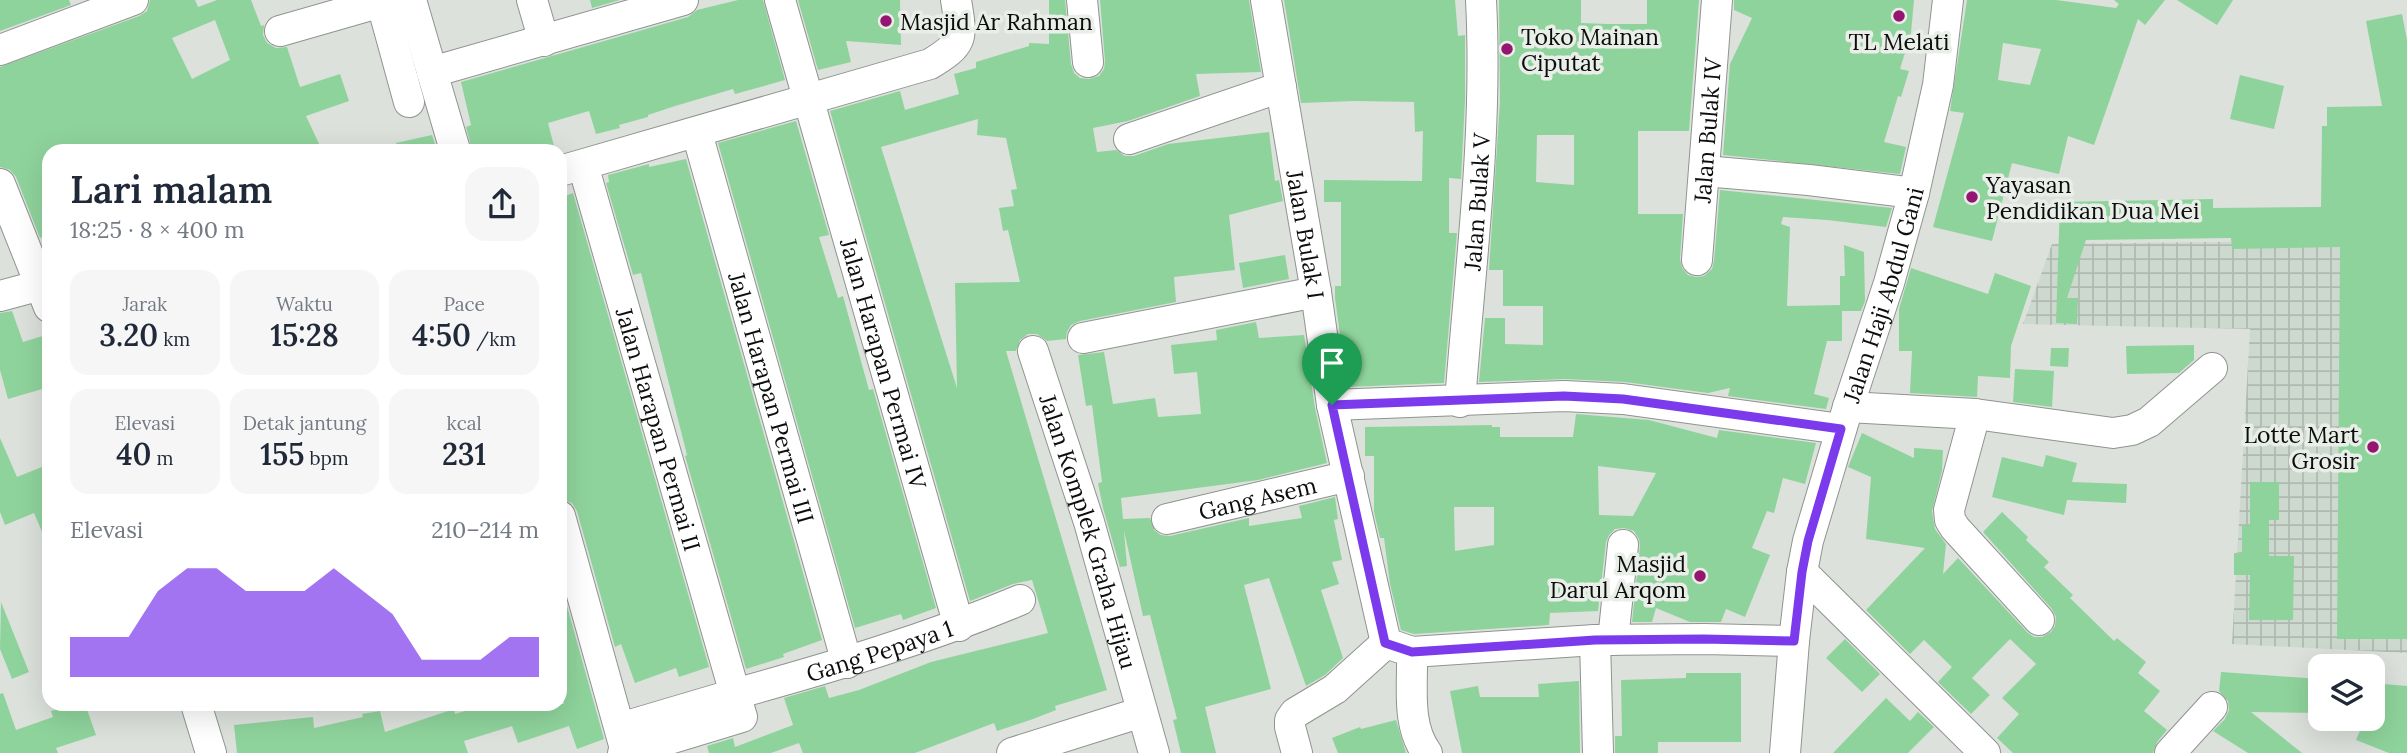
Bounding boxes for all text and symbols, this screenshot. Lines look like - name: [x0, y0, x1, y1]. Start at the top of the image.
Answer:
- place label: Masjid Ar Rahman: [900, 7, 1093, 36]
- marker: TL Melati: [1891, 8, 1907, 24]
- marker: Masjid Ar Rahman: [878, 13, 894, 29]
- place label: Toko Mainan Ciputat: [1521, 22, 1659, 77]
- place label: TL Melati: [1849, 27, 1949, 56]
- marker: Toko Mainan Ciputat: [1499, 41, 1515, 57]
- street label: Jalan Bulak IV: [1687, 56, 1727, 205]
- street label: Jalan Bulak V: [1457, 131, 1495, 273]
- text: Lari malam: [70, 165, 272, 213]
- button: share: [465, 167, 539, 241]
- street label: Jalan Bulak I: [1281, 167, 1331, 301]
- place label: Yayasan Pendidikan Dua Mei: [1985, 170, 2199, 225]
- street label: Jalan Haji Abdul Gani: [1836, 184, 1929, 407]
- marker: Yayasan Pendidikan Dua Mei: [1964, 189, 1980, 205]
- text: 18:25 · 8 × 400 m: [70, 215, 245, 244]
- street label: Jalan Harapan Permai IV: [834, 234, 934, 493]
- street label: Jalan Harapan Permai III: [722, 268, 821, 526]
- text: Jarak: [122, 292, 167, 316]
- text: Waktu: [276, 292, 333, 316]
- text: Pace: [443, 292, 485, 316]
- street label: Jalan Harapan Permai II: [610, 303, 708, 554]
- text: 3.20: [99, 316, 158, 354]
- text: 15:28: [270, 316, 339, 354]
- text: 4:50: [412, 316, 471, 354]
- text: km: [158, 327, 190, 351]
- text: /km: [471, 327, 516, 351]
- pin: [1302, 333, 1362, 405]
- icon: arrive: [1313, 344, 1351, 382]
- street label: Jalan Komplek Graha Hijau: [1033, 390, 1144, 672]
- text: Elevasi: [115, 411, 175, 435]
- text: Detak jantung: [243, 411, 366, 435]
- text: kcal: [447, 411, 482, 435]
- place label: Lotte Mart Grosir: [2244, 420, 2359, 475]
- text: 40: [116, 435, 151, 473]
- text: 155: [260, 435, 304, 473]
- text: 231: [442, 435, 486, 473]
- marker: Lotte Mart Grosir: [2365, 439, 2381, 455]
- text: m: [151, 446, 173, 470]
- text: bpm: [304, 446, 349, 470]
- street label: Gang Asem: [1196, 470, 1319, 526]
- text: Elevasi: [70, 515, 143, 544]
- text: 210–214 m: [431, 515, 539, 544]
- place label: Masjid Darul Arqom: [1550, 549, 1686, 604]
- marker: Masjid Darul Arqom: [1692, 568, 1708, 584]
- street label: Gang Pepaya 1: [803, 613, 956, 688]
- map controls: [2308, 654, 2385, 731]
- button: layers: [2308, 654, 2385, 731]

